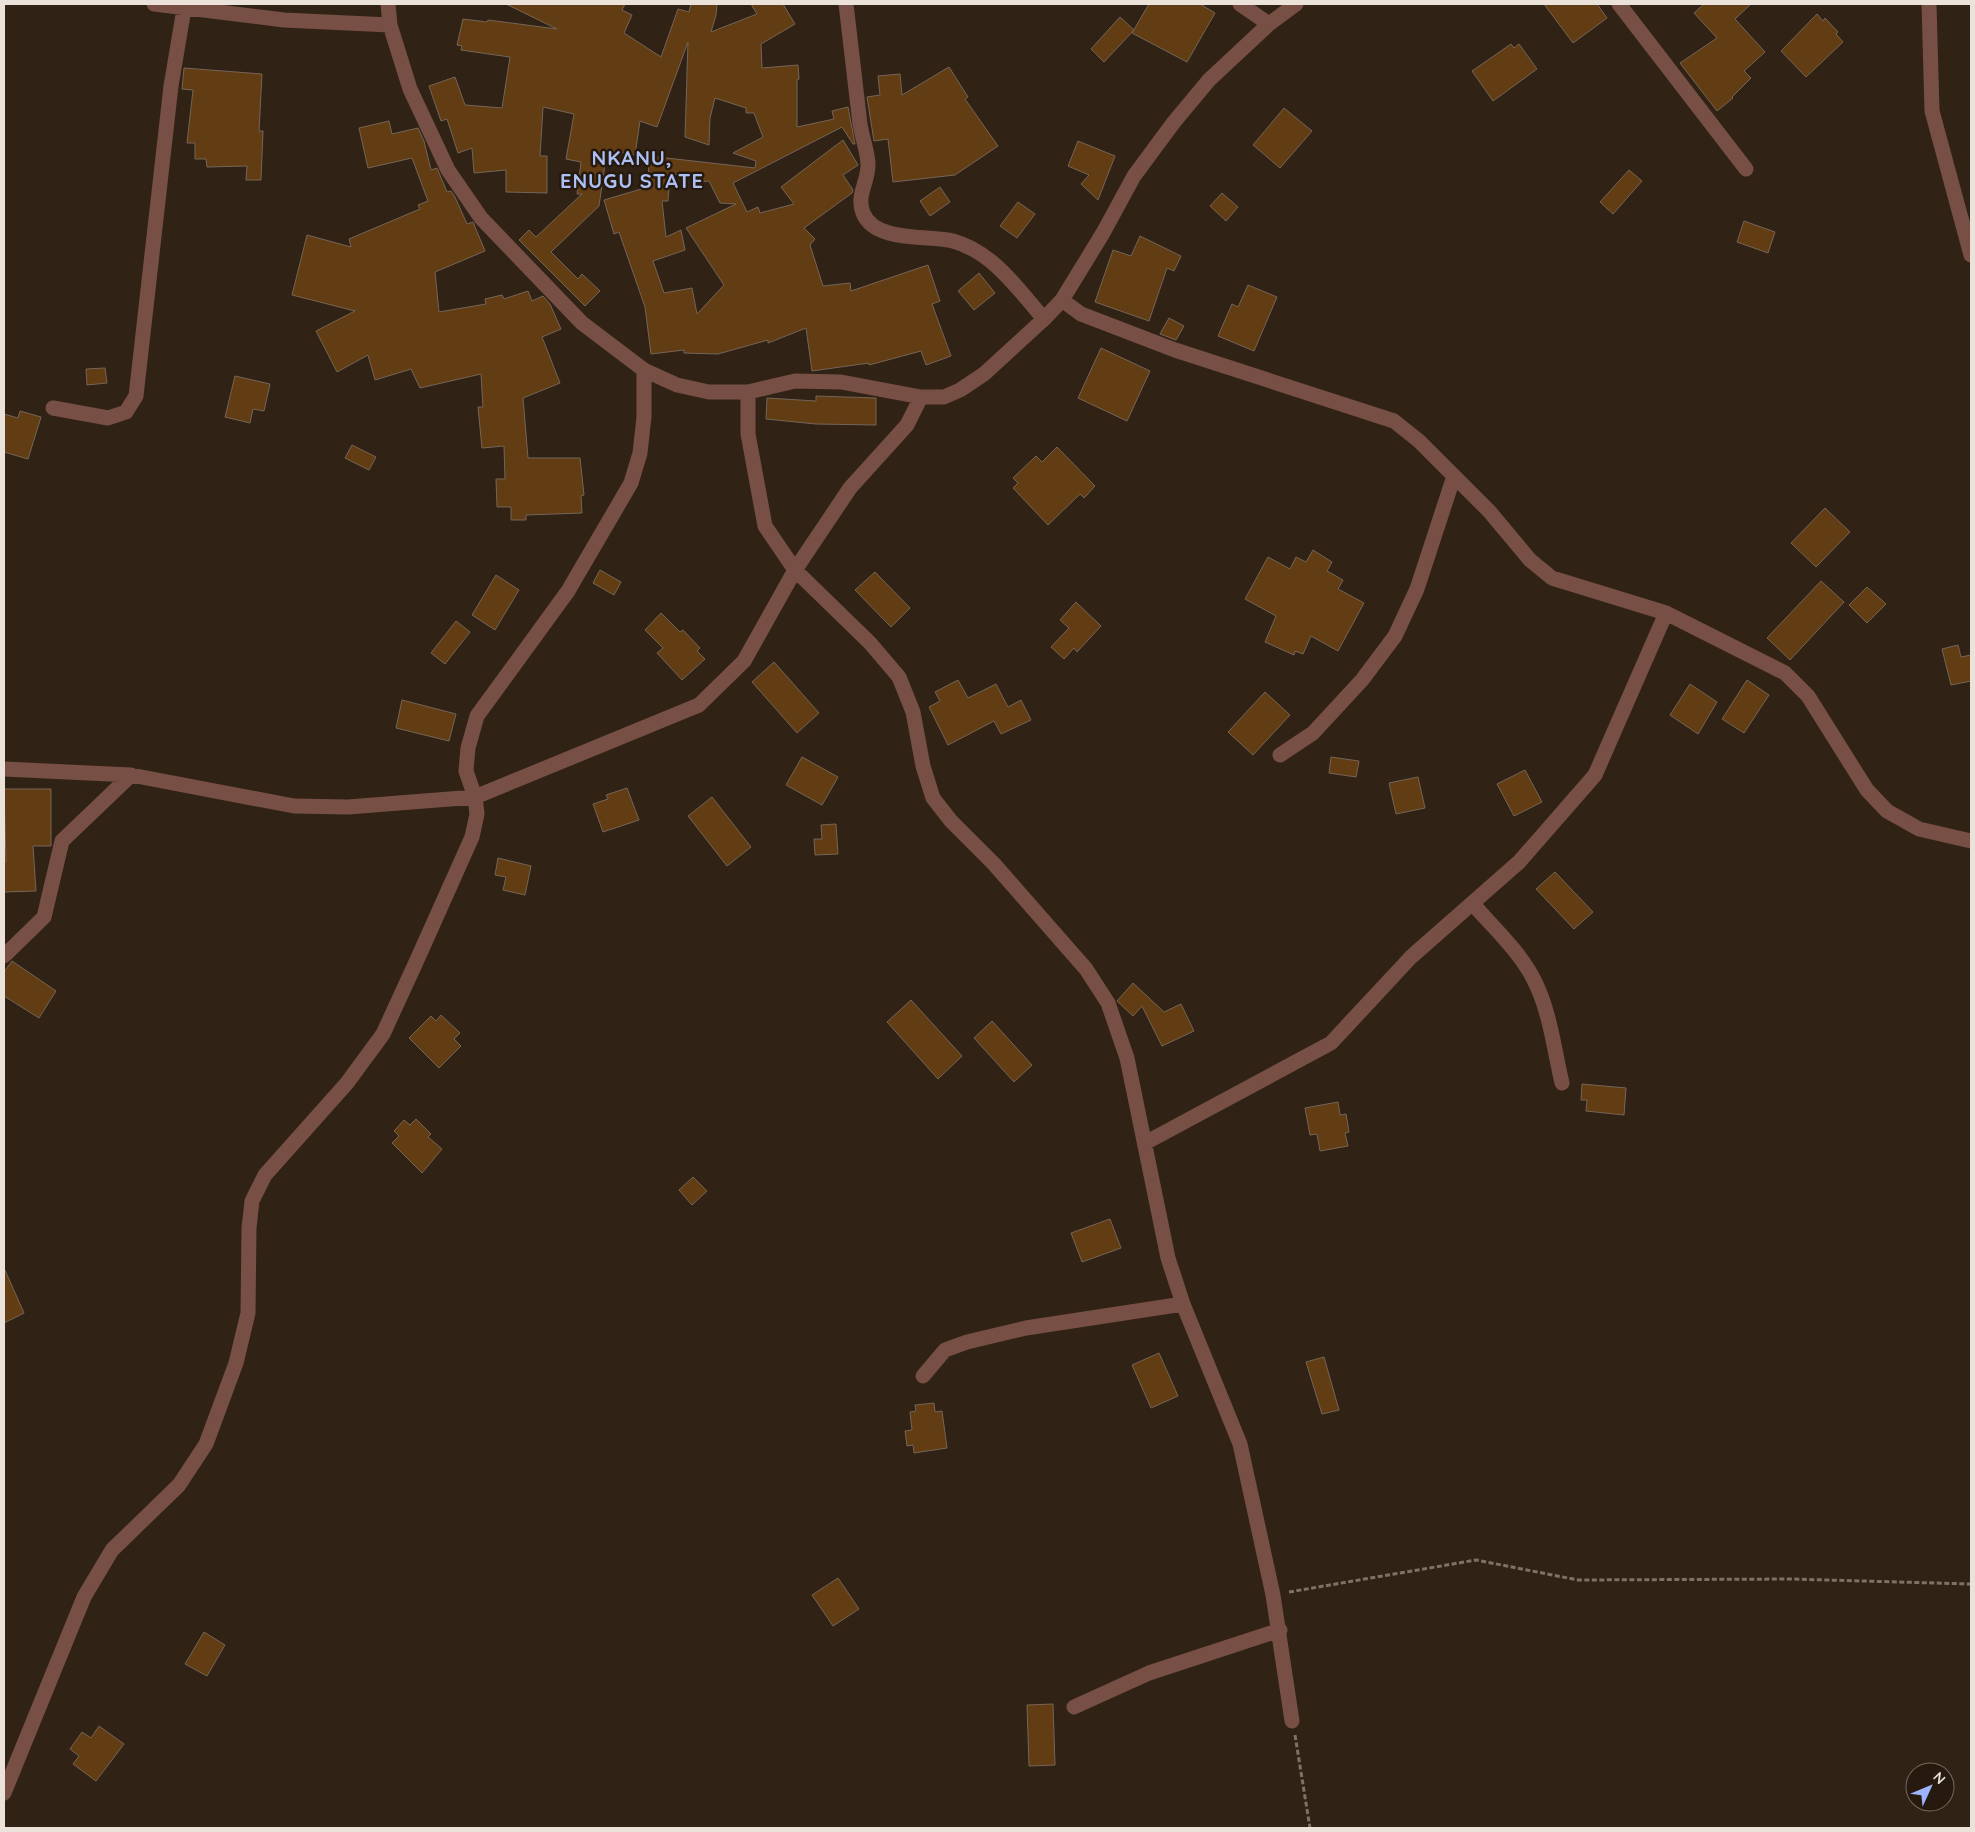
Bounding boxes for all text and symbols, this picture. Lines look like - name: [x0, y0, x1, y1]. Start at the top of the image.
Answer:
- district label: NKANU, ENUGU STATE: [560, 145, 704, 193]
- north arrow: [1905, 1762, 1955, 1812]
- text: N: [1929, 1768, 1949, 1788]

